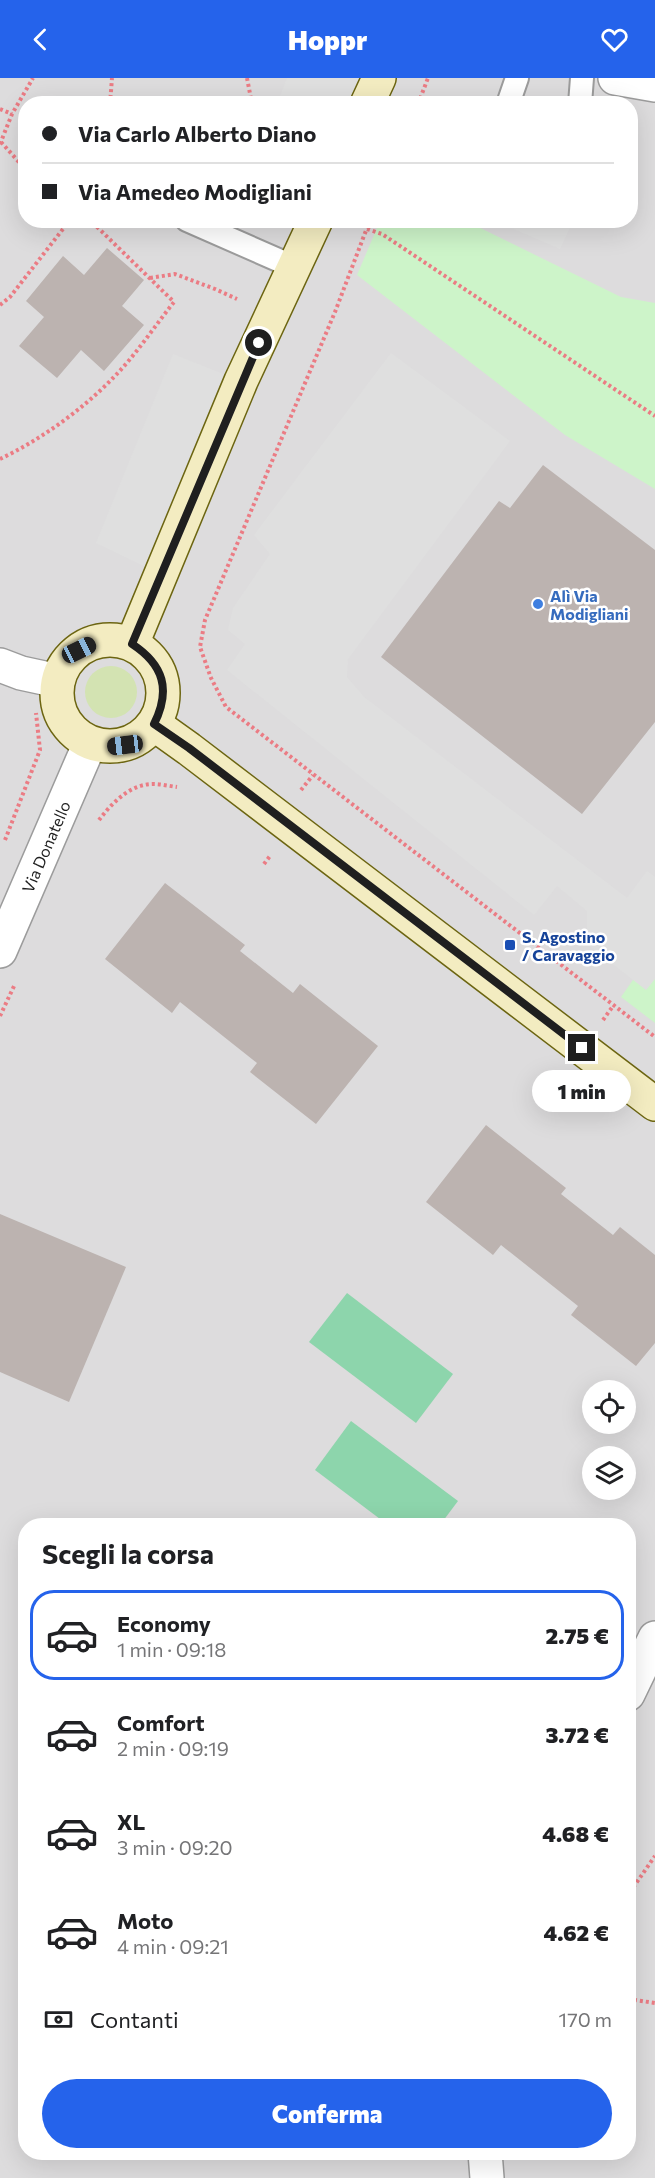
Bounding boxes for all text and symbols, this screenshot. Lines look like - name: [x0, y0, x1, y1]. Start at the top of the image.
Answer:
- icon: back: [24, 23, 57, 56]
- text: Hoppr: [288, 23, 367, 56]
- icon: heart: [598, 23, 631, 56]
- text: Via Carlo Alberto Diano: [78, 120, 316, 147]
- text: Via Amedeo Modigliani: [78, 178, 312, 205]
- route start: [245, 329, 272, 356]
- place label: Alì Via Modigliani: [550, 586, 628, 623]
- marker: Alì Via Modigliani: [531, 597, 545, 611]
- car: [59, 634, 99, 666]
- car: [106, 734, 144, 756]
- street label: Via Donatello: [17, 798, 73, 895]
- place label: S. Agostino / Caravaggio: [522, 927, 615, 964]
- marker: S. Agostino / Caravaggio: [503, 938, 517, 952]
- route end: [568, 1034, 595, 1061]
- callout: 1 min: [532, 1069, 632, 1111]
- text: 1 min: [557, 1079, 606, 1103]
- map controls: [582, 1380, 636, 1500]
- button: locate: [582, 1380, 636, 1434]
- button: layers: [582, 1446, 636, 1500]
- text: Scegli la corsa: [42, 1537, 214, 1570]
- icon: car: [45, 1608, 99, 1662]
- text: Economy: [117, 1610, 211, 1637]
- text: 2.75 €: [546, 1622, 609, 1649]
- text: 1 min · 09:18: [117, 1637, 226, 1661]
- icon: car: [45, 1707, 99, 1761]
- text: Comfort: [117, 1709, 205, 1736]
- text: 3.72 €: [546, 1721, 609, 1748]
- text: 2 min · 09:19: [117, 1736, 229, 1760]
- icon: car: [45, 1806, 99, 1860]
- text: XL: [117, 1808, 145, 1835]
- text: 4.68 €: [542, 1820, 609, 1847]
- text: 3 min · 09:20: [117, 1835, 233, 1859]
- icon: car: [45, 1905, 99, 1959]
- text: Moto: [117, 1907, 173, 1934]
- text: 4.62 €: [544, 1919, 609, 1946]
- text: 4 min · 09:21: [117, 1934, 229, 1958]
- icon: cash: [42, 2003, 75, 2036]
- text: Contanti: [90, 2006, 179, 2033]
- text: 170 m: [559, 2007, 612, 2031]
- button: Conferma: [42, 2079, 612, 2148]

